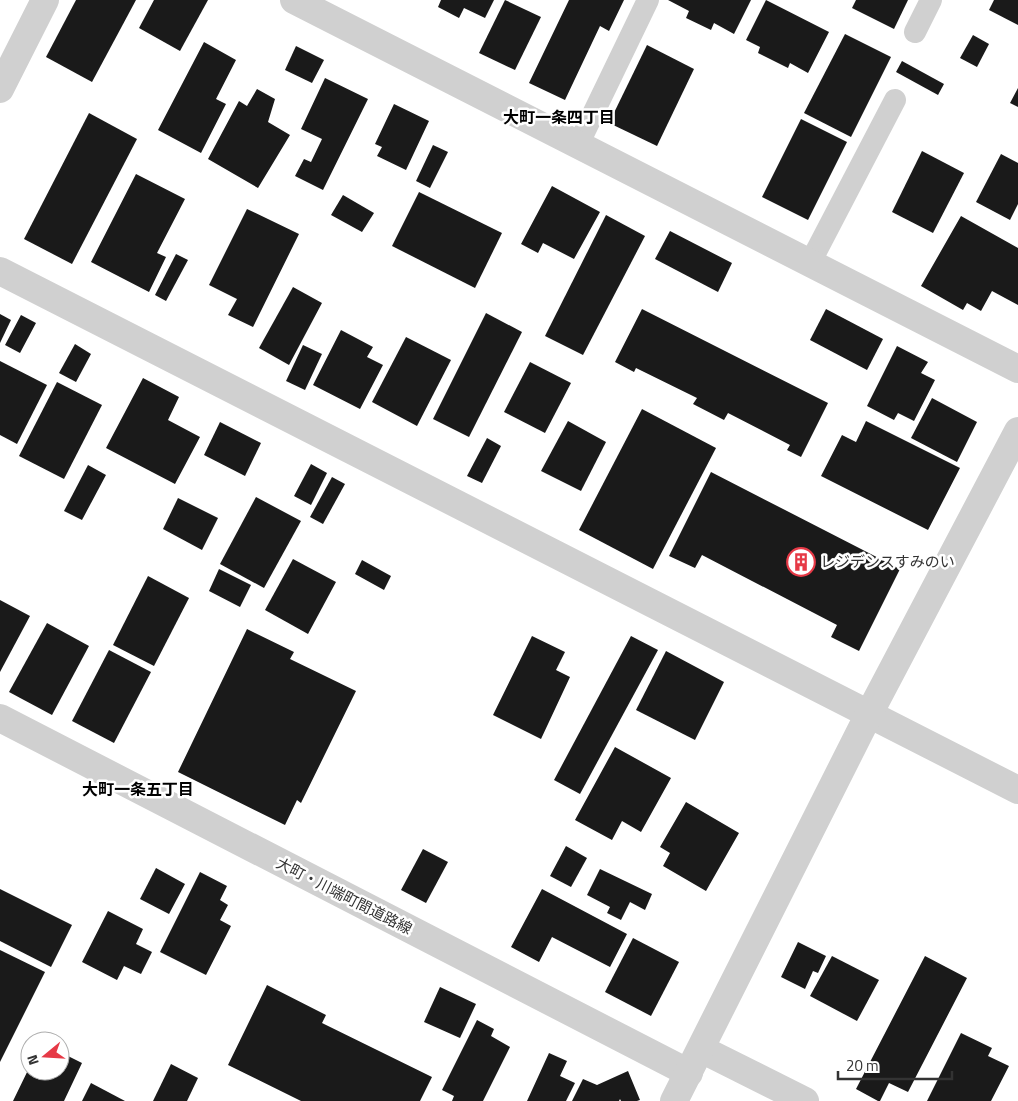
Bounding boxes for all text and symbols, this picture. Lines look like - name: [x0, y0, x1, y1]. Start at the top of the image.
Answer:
- district label: 大町一条四丁目: [503, 105, 615, 129]
- building icon: レジデンスすみのい: [786, 547, 816, 577]
- place label: レジデンスすみのい: [820, 550, 955, 573]
- district label: 大町一条五丁目: [82, 777, 194, 801]
- street label: 大町・川端町間道路線: [272, 851, 416, 940]
- north arrow: [20, 1031, 70, 1081]
- scale bar: [838, 1048, 952, 1080]
- text: N: [21, 1052, 44, 1068]
- text: 20 m: [846, 1054, 879, 1077]

